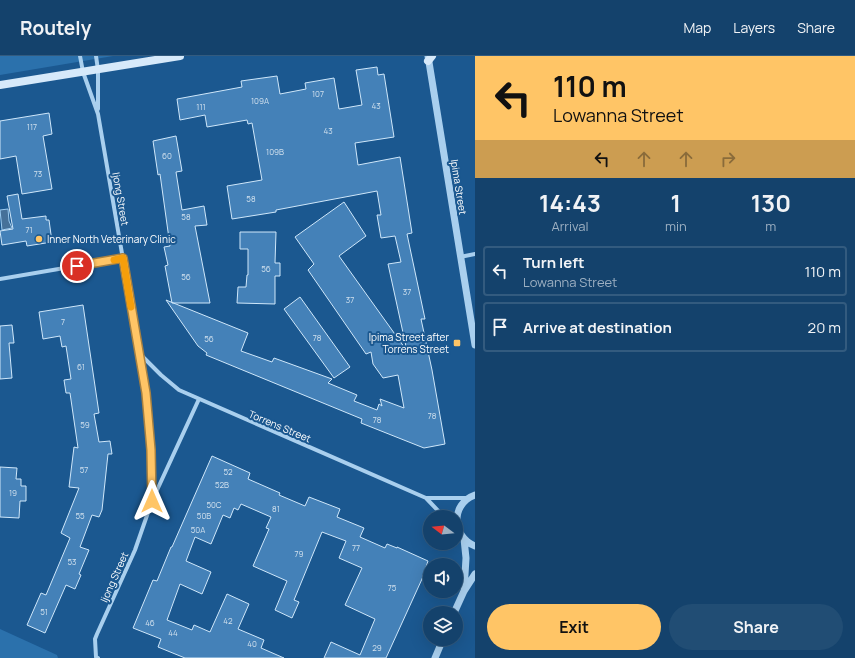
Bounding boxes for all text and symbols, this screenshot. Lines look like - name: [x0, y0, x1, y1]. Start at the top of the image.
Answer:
- text: Routely: [20, 15, 91, 41]
- text: Map: [683, 18, 711, 37]
- text: Layers: [733, 18, 775, 37]
- text: Share: [797, 18, 835, 37]
- text: 110 m: [553, 67, 627, 105]
- icon: left: [487, 72, 539, 124]
- house number: 107: [312, 88, 324, 99]
- house number: 109A: [251, 95, 269, 106]
- house number: 43: [371, 100, 381, 111]
- house number: 111: [196, 101, 206, 112]
- text: Lowanna Street: [553, 103, 684, 127]
- house number: 117: [27, 121, 37, 132]
- house number: 43: [323, 125, 333, 136]
- house number: 109B: [266, 146, 284, 157]
- icon: left: [591, 148, 613, 170]
- icon: ahead: [633, 148, 655, 170]
- icon: ahead: [675, 148, 697, 170]
- icon: right: [717, 148, 739, 170]
- house number: 60: [162, 150, 172, 161]
- street label: Ipima Street: [448, 158, 470, 216]
- house number: 73: [34, 168, 42, 179]
- street label: Ijong Street: [109, 171, 133, 227]
- text: 14:43: [539, 186, 601, 219]
- text: 1: [671, 186, 681, 219]
- text: 130: [751, 186, 791, 219]
- house number: 58: [246, 193, 256, 204]
- house number: 58: [181, 211, 191, 222]
- text: Arrival: [551, 217, 589, 235]
- text: min: [665, 217, 687, 235]
- text: m: [765, 217, 776, 235]
- house number: 71: [25, 224, 33, 235]
- place label: Inner North Veterinary Clinic: [47, 232, 176, 246]
- marker: Inner North Veterinary Clinic: [34, 234, 44, 244]
- pin: [60, 249, 94, 283]
- text: Turn left: [523, 252, 585, 273]
- icon: arrive: [66, 255, 88, 277]
- icon: left: [489, 260, 511, 282]
- text: 110 m: [804, 261, 841, 282]
- house number: 56: [261, 263, 271, 274]
- house number: 56: [181, 271, 191, 282]
- text: Lowanna Street: [523, 273, 617, 291]
- house number: 37: [403, 286, 411, 297]
- house number: 37: [346, 294, 354, 305]
- house number: 7: [61, 316, 65, 327]
- icon: arrive: [489, 316, 511, 338]
- text: Arrive at destination: [523, 317, 672, 338]
- text: 20 m: [808, 317, 841, 338]
- place label: Ipima Street after Torrens Street: [369, 330, 449, 356]
- house number: 78: [313, 332, 322, 343]
- house number: 56: [204, 333, 214, 344]
- marker: Ipima Street after Torrens Street: [452, 338, 462, 348]
- house number: 61: [77, 361, 85, 372]
- street label: Torrens Street: [247, 407, 313, 445]
- house number: 78: [428, 410, 437, 421]
- house number: 78: [373, 414, 382, 425]
- house number: 59: [80, 419, 90, 430]
- house number: 57: [80, 464, 88, 475]
- house number: 52: [224, 466, 233, 477]
- house number: 52B: [215, 479, 229, 490]
- position arrow: [131, 480, 173, 522]
- house number: 19: [9, 487, 17, 498]
- house number: 50C: [206, 499, 222, 510]
- house number: 81: [272, 503, 280, 514]
- house number: 55: [75, 510, 85, 521]
- house number: 50B: [197, 510, 211, 521]
- north arrow: [423, 510, 463, 550]
- map controls: [423, 510, 463, 646]
- house number: 50A: [191, 524, 205, 535]
- house number: 77: [352, 542, 360, 553]
- house number: 79: [295, 548, 304, 559]
- street label: Ijong Street: [97, 549, 131, 605]
- house number: 53: [67, 556, 77, 567]
- button: sound: [423, 558, 463, 598]
- house number: 75: [388, 582, 397, 593]
- button: Exit: [487, 604, 661, 650]
- button: Share: [669, 604, 843, 650]
- house number: 51: [40, 606, 48, 617]
- button: layers: [423, 606, 463, 646]
- house number: 42: [223, 615, 233, 626]
- house number: 46: [145, 617, 155, 628]
- house number: 44: [168, 627, 178, 638]
- house number: 40: [247, 638, 257, 649]
- house number: 29: [372, 642, 382, 653]

